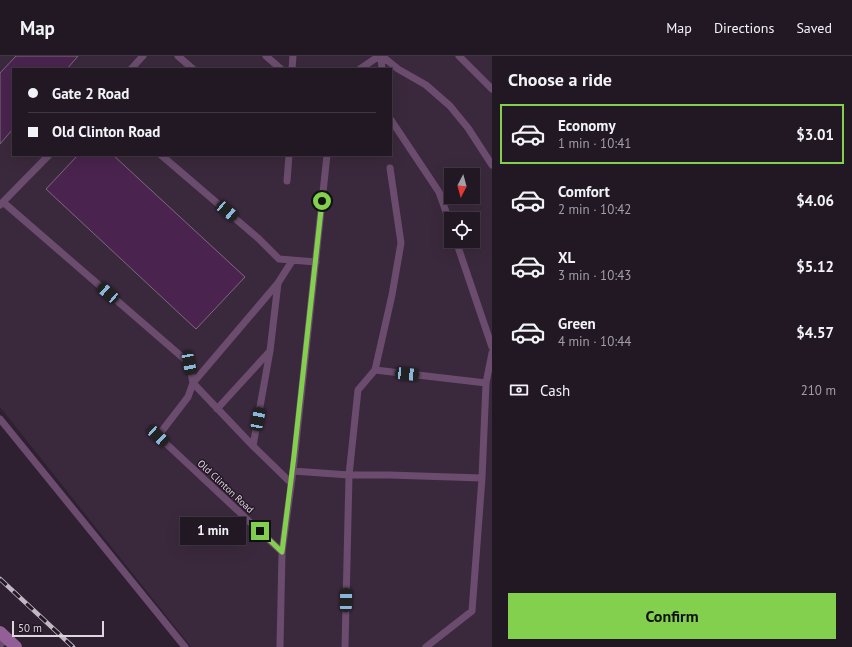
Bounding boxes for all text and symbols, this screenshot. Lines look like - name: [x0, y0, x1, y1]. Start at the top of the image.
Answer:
- text: Map: [20, 16, 55, 40]
- text: Map: [666, 19, 692, 37]
- text: Directions: [714, 19, 774, 37]
- text: Saved: [796, 19, 832, 37]
- text: Choose a ride: [508, 68, 612, 91]
- text: Gate 2 Road: [52, 84, 129, 103]
- icon: car: [510, 116, 546, 152]
- text: Economy: [558, 116, 616, 135]
- text: Old Clinton Road: [52, 122, 160, 141]
- text: $3.01: [796, 125, 834, 144]
- text: 1 min · 10:41: [558, 135, 631, 152]
- north arrow: [444, 168, 480, 204]
- map controls: [444, 168, 480, 248]
- icon: car: [510, 182, 546, 218]
- text: Comfort: [558, 182, 610, 201]
- text: $4.06: [796, 191, 834, 210]
- route start: [313, 192, 331, 210]
- car: [214, 199, 240, 223]
- text: 2 min · 10:42: [558, 201, 631, 218]
- button: locate: [444, 212, 480, 248]
- icon: car: [510, 248, 546, 284]
- text: XL: [558, 248, 575, 267]
- text: $5.12: [796, 257, 834, 276]
- text: 3 min · 10:43: [558, 267, 631, 284]
- car: [95, 281, 121, 305]
- icon: car: [510, 314, 546, 350]
- text: Green: [558, 314, 596, 333]
- text: $4.57: [796, 323, 834, 342]
- text: 4 min · 10:44: [558, 333, 631, 350]
- car: [181, 350, 197, 376]
- car: [394, 367, 420, 381]
- icon: cash: [508, 379, 530, 401]
- text: Cash: [540, 381, 570, 400]
- text: 210 m: [801, 382, 836, 399]
- car: [250, 406, 266, 432]
- car: [145, 423, 171, 449]
- street label: Old Clinton Road: [195, 457, 257, 516]
- callout: 1 min: [180, 517, 246, 545]
- text: 1 min: [197, 522, 229, 539]
- route end: [251, 522, 269, 540]
- car: [340, 588, 352, 612]
- button: Confirm: [508, 593, 836, 639]
- scale bar: [12, 619, 104, 638]
- text: 50 m: [18, 621, 42, 635]

